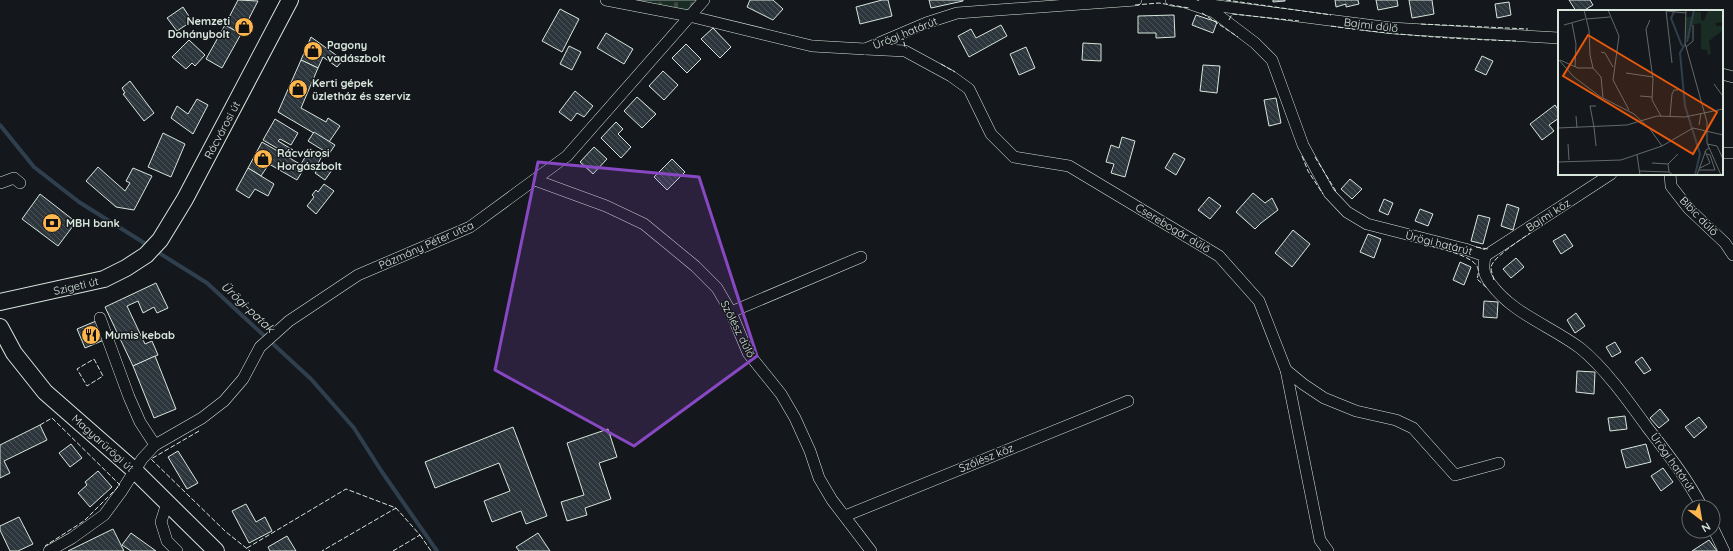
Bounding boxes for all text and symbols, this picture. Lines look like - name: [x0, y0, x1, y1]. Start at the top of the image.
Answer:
- inset map: [1558, 10, 1723, 175]
- place label: Nemzeti Dohánybolt: [168, 14, 230, 41]
- street label: Ürögi határút: [871, 14, 940, 52]
- street label: Bajmi dűlő: [1343, 15, 1399, 35]
- shop icon: Nemzeti Dohánybolt: [233, 16, 255, 38]
- place label: Pagony vadászbolt: [327, 38, 386, 65]
- shop icon: Pagony vadászbolt: [302, 40, 324, 62]
- place label: Kerti gépek üzletház és szerviz: [312, 76, 411, 103]
- shop icon: Kerti gépek üzletház és szerviz: [287, 78, 309, 100]
- street label: Rácvárosi út: [201, 98, 243, 161]
- place label: Rácvárosi Horgászbolt: [277, 146, 342, 173]
- shop icon: Rácvárosi Horgászbolt: [252, 148, 274, 170]
- street label: Bíbic dűlő: [1677, 193, 1721, 239]
- street label: Bajmi köz: [1523, 196, 1573, 234]
- street label: Cserebogár dűlő: [1133, 200, 1213, 256]
- bank icon: MBH bank: [41, 212, 63, 234]
- place label: MBH bank: [66, 216, 120, 230]
- street label: Pázmány Péter utca: [376, 218, 476, 272]
- street label: Ürögi határút: [1404, 228, 1474, 258]
- street label: Szigeti út: [52, 274, 100, 298]
- water label: Ürögi-patak: [218, 279, 279, 337]
- street label: Szőlész dűlő: [718, 298, 759, 360]
- restaurant icon: Mumis kebab: [80, 324, 102, 346]
- place label: Mumis kebab: [105, 328, 175, 342]
- street label: Magyarürögi út: [69, 411, 137, 475]
- street label: Ürögi határút: [1648, 430, 1699, 494]
- street label: Szőlész köz: [957, 441, 1015, 475]
- north arrow: [1681, 499, 1721, 539]
- text: N: [1699, 519, 1713, 536]

